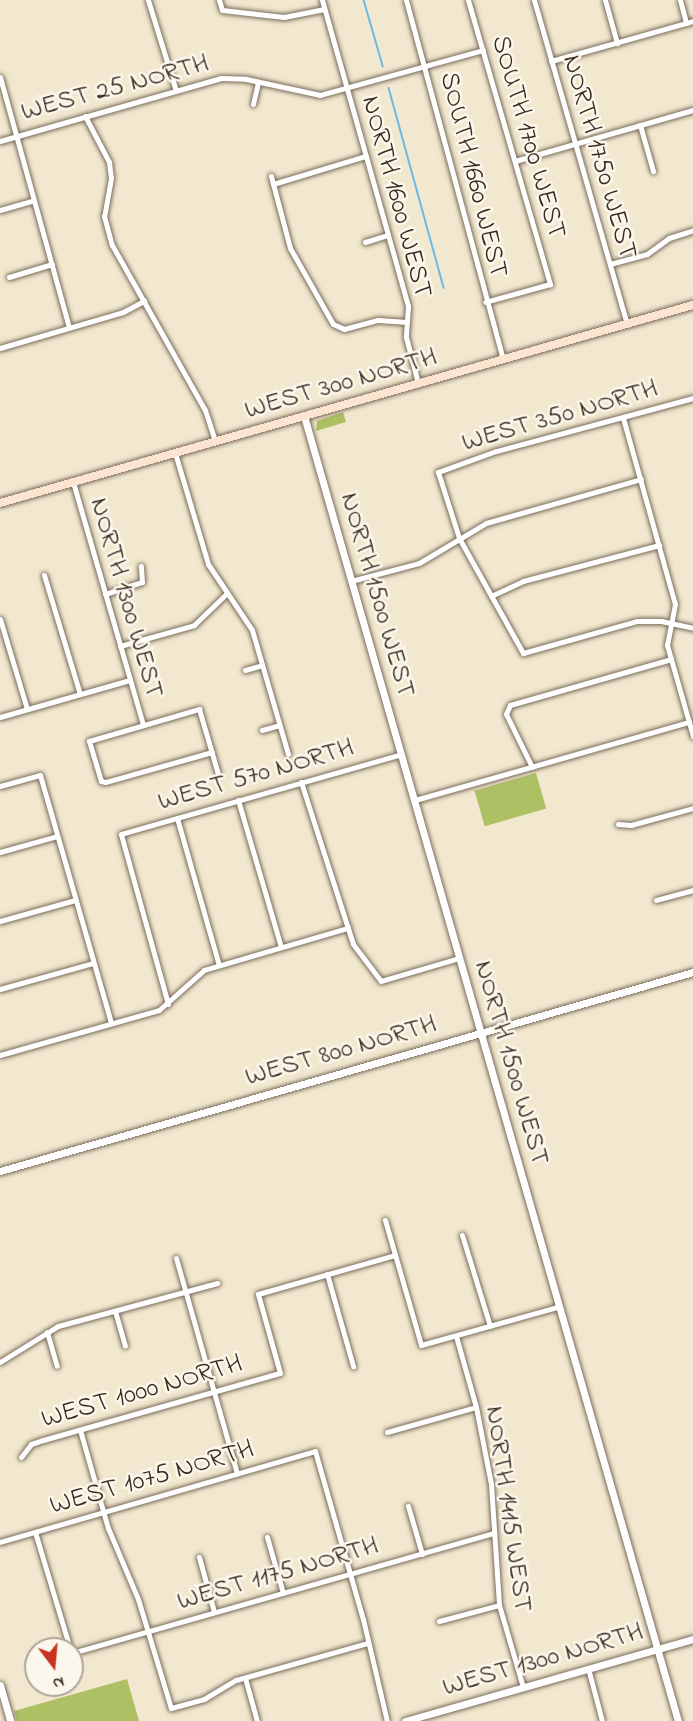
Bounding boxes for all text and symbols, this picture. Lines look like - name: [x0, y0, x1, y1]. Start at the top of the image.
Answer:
- street label: SOUTH 1700 WEST: [483, 32, 573, 242]
- street label: WEST 25 NORTH: [18, 47, 212, 129]
- street label: NORTH 1750 WEST: [554, 51, 644, 263]
- street label: SOUTH 1660 WEST: [432, 69, 514, 281]
- street label: NORTH 1600 WEST: [353, 92, 439, 302]
- street label: WEST 300 NORTH: [241, 341, 441, 427]
- street label: WEST 350 NORTH: [458, 373, 662, 459]
- street label: NORTH 1500 WEST: [332, 489, 422, 701]
- street label: NORTH 1300 WEST: [82, 494, 170, 702]
- street label: WEST 570 NORTH: [154, 732, 358, 818]
- street label: NORTH 1500 WEST: [466, 957, 556, 1169]
- street label: WEST 800 NORTH: [242, 1008, 440, 1094]
- street label: WEST 1000 NORTH: [38, 1348, 246, 1436]
- street label: NORTH 1415 WEST: [478, 1404, 538, 1614]
- street label: WEST 1075 NORTH: [46, 1433, 258, 1523]
- street label: WEST 1175 NORTH: [174, 1530, 382, 1618]
- street label: WEST 1300 NORTH: [439, 1616, 647, 1704]
- north arrow: [24, 1637, 84, 1697]
- text: N: [50, 1669, 67, 1695]

